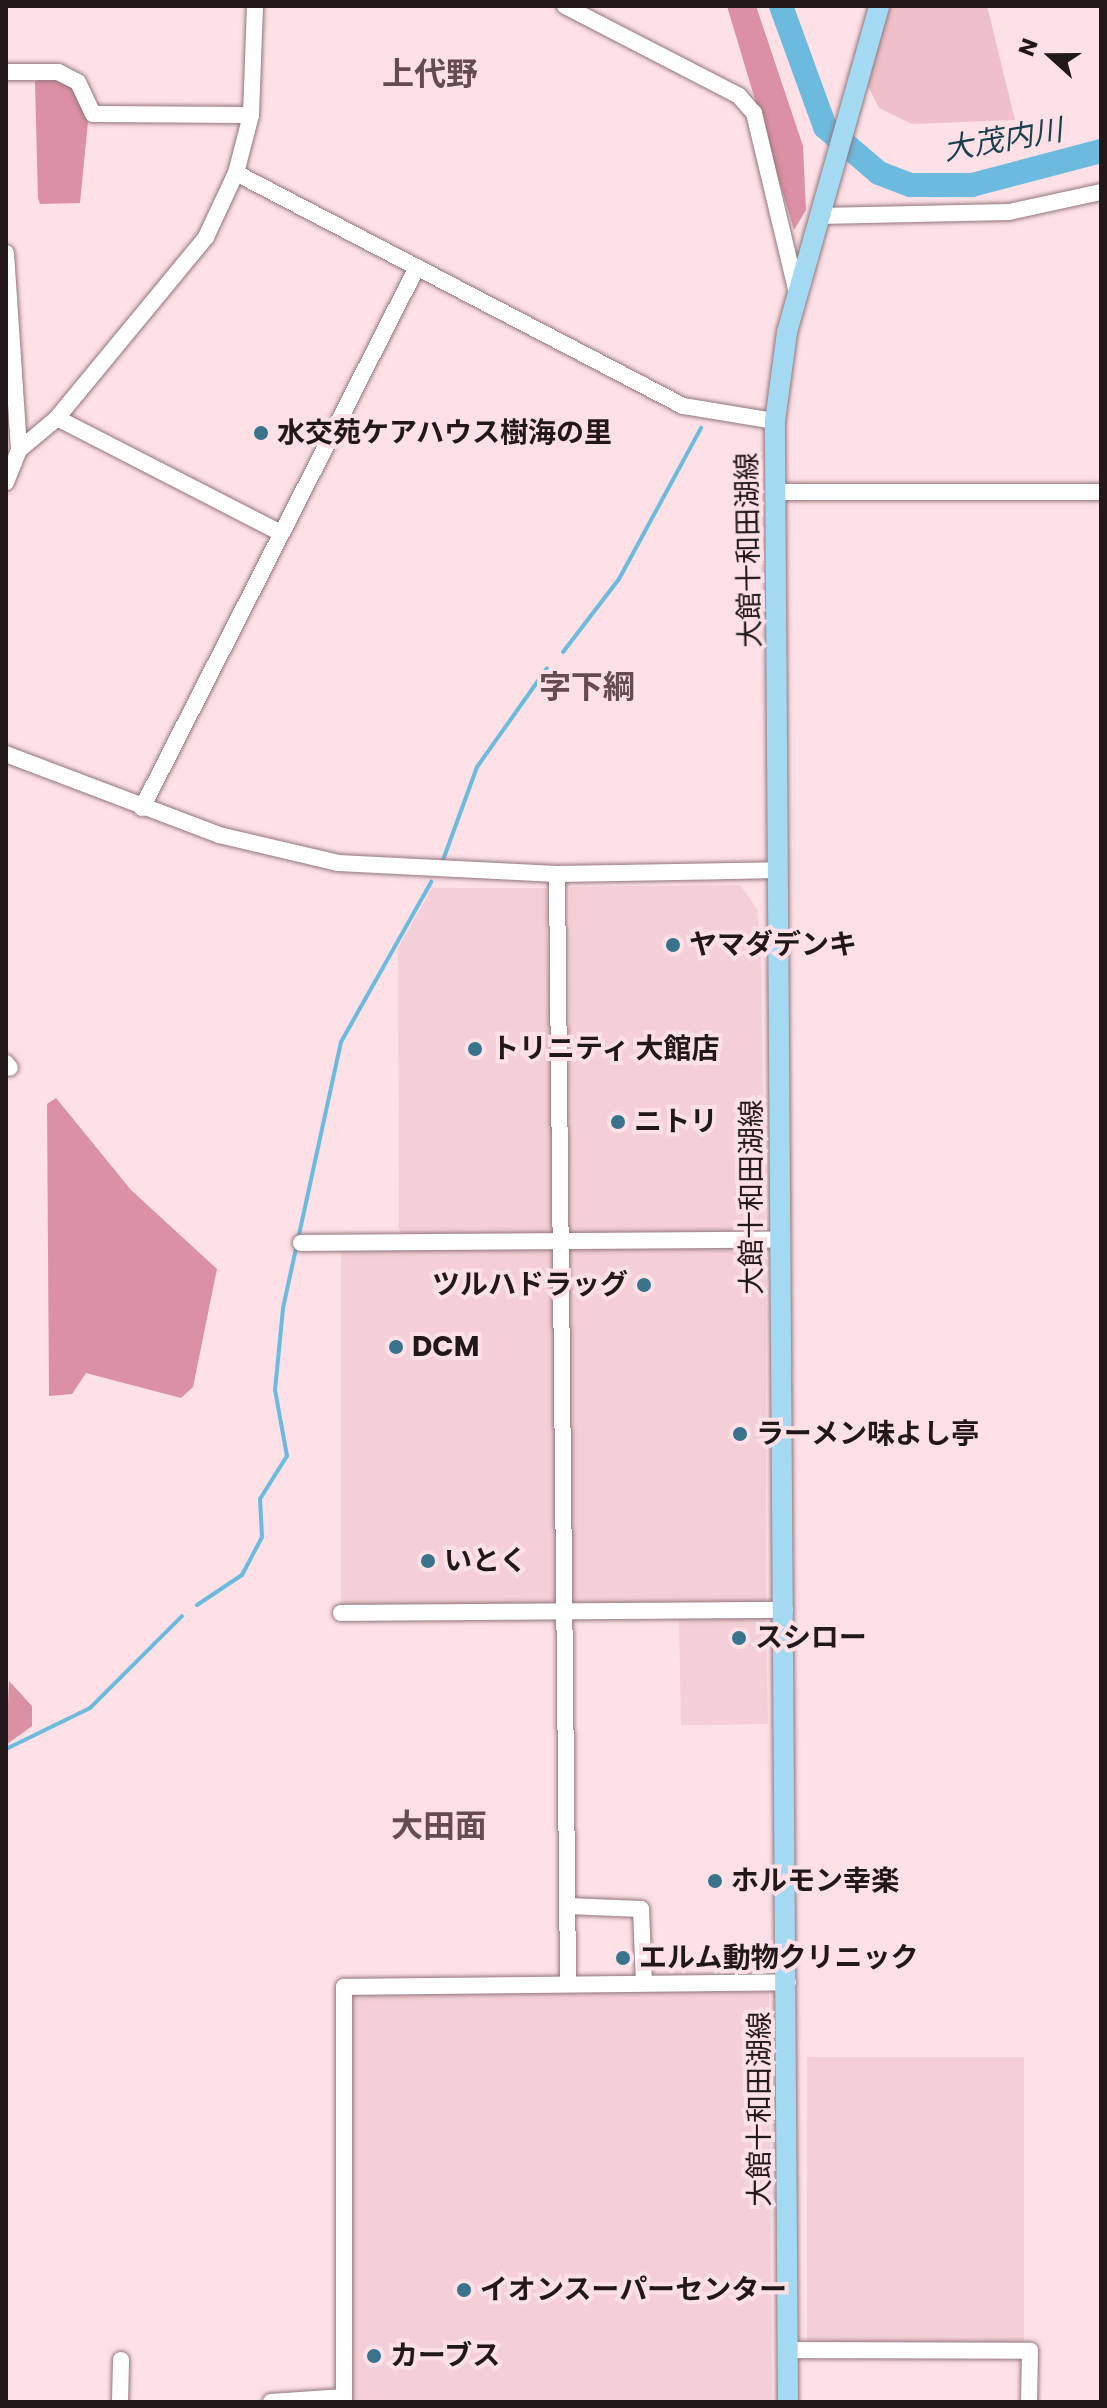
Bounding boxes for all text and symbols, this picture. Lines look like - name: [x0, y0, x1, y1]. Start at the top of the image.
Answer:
- north arrow: [1011, 16, 1091, 96]
- text: N: [1011, 34, 1046, 61]
- district label: 上代野: [382, 55, 478, 93]
- water label: 大茂内川: [941, 112, 1065, 168]
- place label: 水交苑ケアハウス樹海の里: [277, 416, 613, 450]
- marker: 水交苑ケアハウス樹海の里: [252, 424, 270, 442]
- street label: 大館十和田湖線: [730, 452, 768, 648]
- district label: 字下綱: [539, 668, 635, 706]
- place label: ヤマダデンキ: [689, 928, 857, 962]
- marker: ヤマダデンキ: [664, 936, 682, 954]
- place label: トリニティ 大館店: [491, 1032, 721, 1066]
- marker: トリニティ 大館店: [466, 1040, 484, 1058]
- street label: 大館十和田湖線: [735, 1099, 769, 1295]
- place label: ニトリ: [634, 1105, 718, 1139]
- marker: ニトリ: [609, 1113, 627, 1131]
- place label: ツルハドラッグ: [432, 1268, 628, 1302]
- marker: ツルハドラッグ: [635, 1276, 653, 1294]
- place label: DCM: [412, 1330, 479, 1364]
- marker: DCM: [387, 1338, 405, 1356]
- place label: ラーメン味よし亭: [756, 1417, 980, 1451]
- marker: ラーメン味よし亭: [731, 1425, 749, 1443]
- place label: いとく: [444, 1544, 528, 1578]
- marker: いとく: [419, 1552, 437, 1570]
- place label: スシロー: [755, 1621, 867, 1655]
- marker: スシロー: [730, 1629, 748, 1647]
- district label: 大田面: [391, 1807, 487, 1845]
- place label: ホルモン幸楽: [731, 1864, 899, 1898]
- marker: ホルモン幸楽: [706, 1872, 724, 1890]
- place label: エルム動物クリニック: [639, 1941, 919, 1975]
- marker: エルム動物クリニック: [614, 1949, 632, 1967]
- street label: 大館十和田湖線: [743, 2011, 777, 2207]
- place label: イオンスーパーセンター: [480, 2273, 788, 2307]
- marker: イオンスーパーセンター: [455, 2281, 473, 2299]
- place label: カーブス: [390, 2339, 502, 2373]
- marker: カーブス: [365, 2347, 383, 2365]

